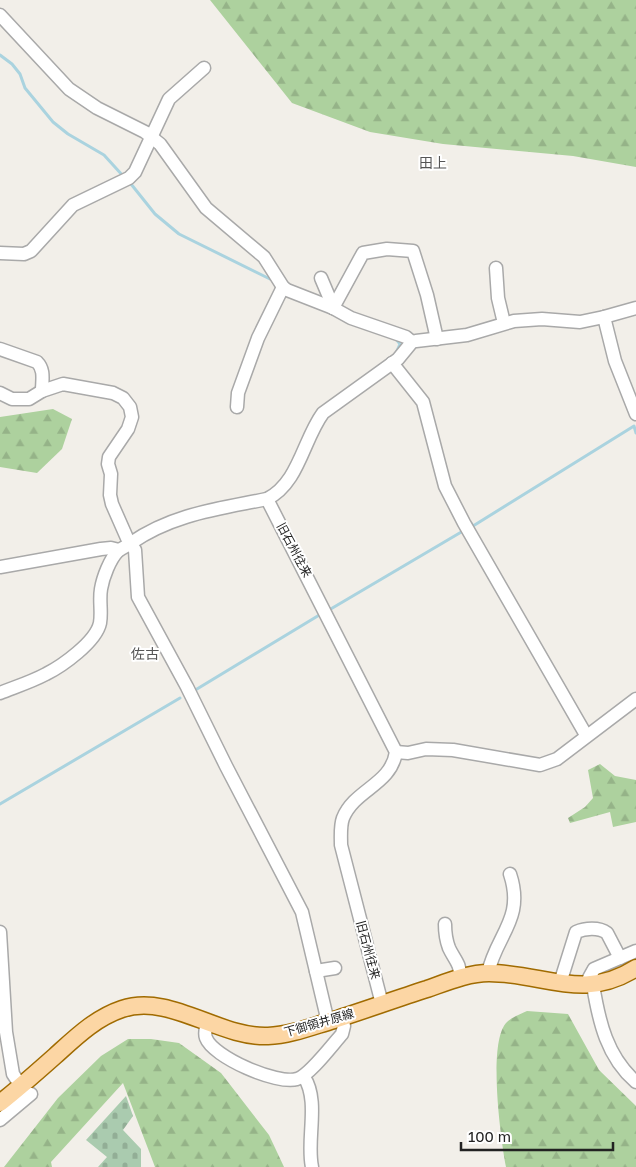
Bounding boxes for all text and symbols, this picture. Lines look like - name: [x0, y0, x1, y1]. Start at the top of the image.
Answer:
- district label: 田上: [419, 154, 447, 171]
- street label: 旧石州往来: [274, 520, 315, 580]
- district label: 佐古: [131, 645, 159, 662]
- street label: 旧石州往来: [353, 919, 383, 981]
- street label: 下御領井原線: [282, 1005, 356, 1040]
- scale bar: [461, 1120, 614, 1152]
- text: 100 m: [468, 1127, 511, 1145]

